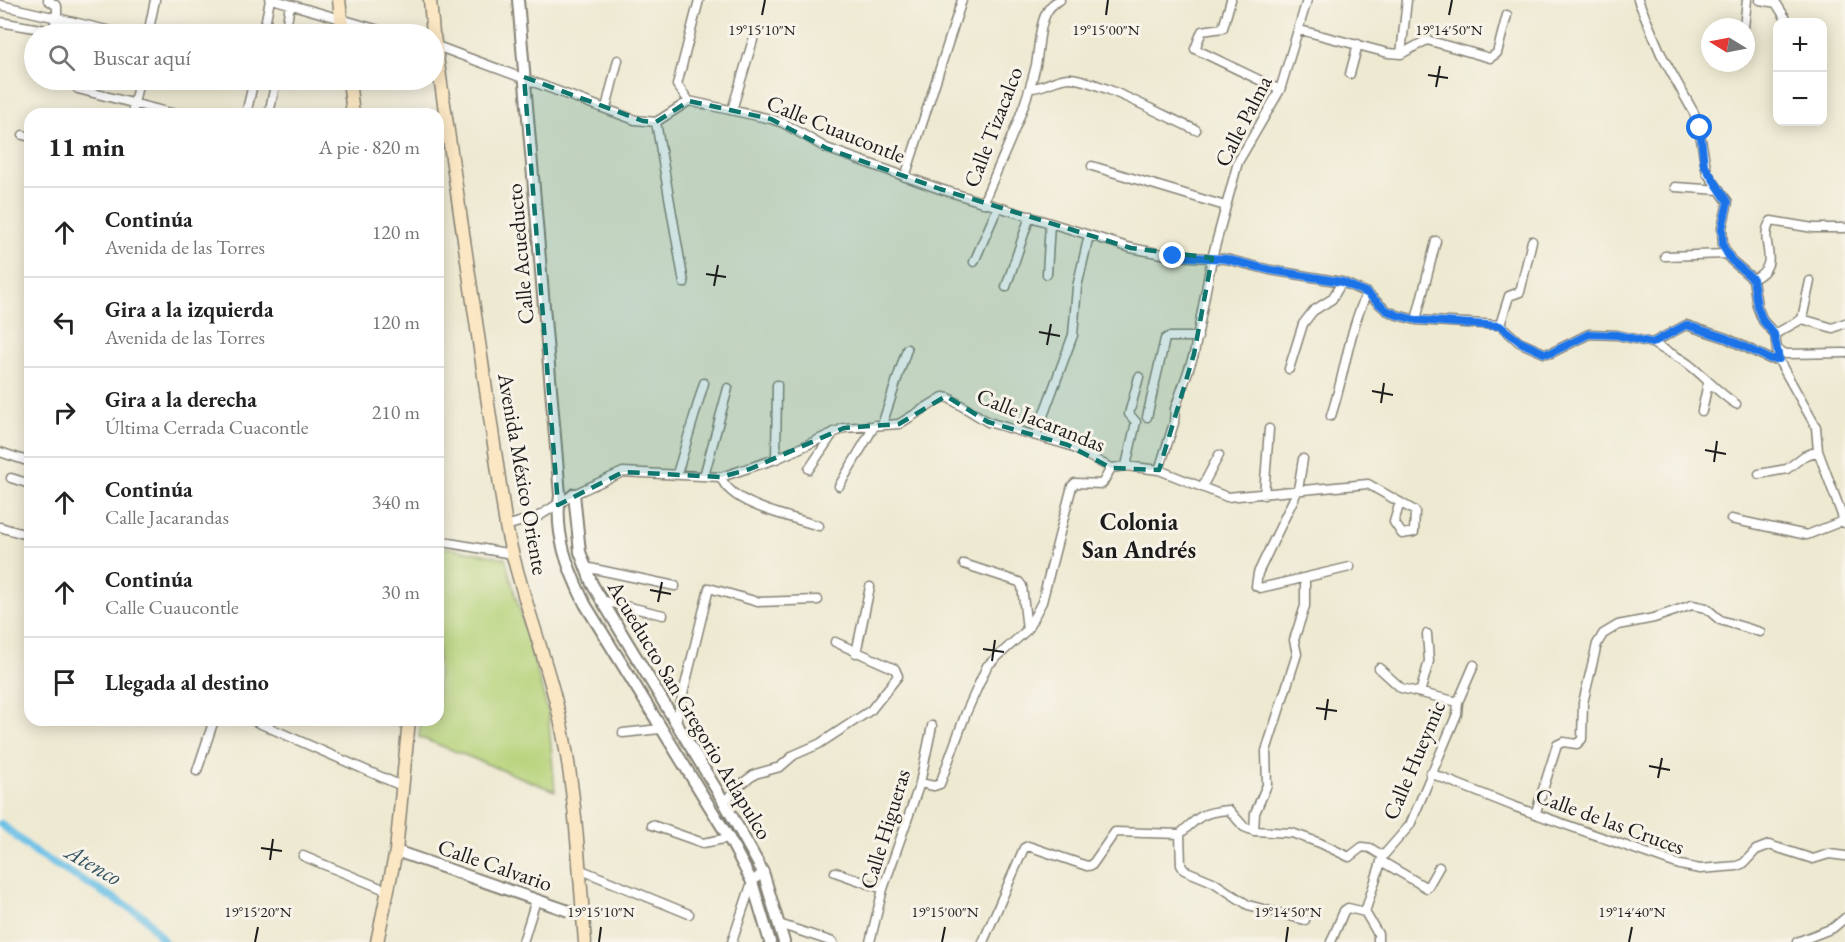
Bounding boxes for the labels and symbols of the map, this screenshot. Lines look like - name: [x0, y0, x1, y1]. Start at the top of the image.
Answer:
- north arrow: [1701, 18, 1755, 72]
- text: 19°15'10"N: [728, 20, 796, 39]
- text: 19°15'00"N: [1072, 20, 1140, 39]
- text: 19°14'50"N: [1415, 20, 1483, 39]
- street label: Calle Tizacalco: [957, 62, 1029, 192]
- street label: Calle Palma: [1208, 70, 1278, 172]
- street label: Calle Cuaucontle: [762, 88, 910, 170]
- route start: [1686, 114, 1712, 140]
- street label: Calle Acueducto: [499, 182, 541, 326]
- route end: [1159, 242, 1185, 268]
- street label: Avenida México Oriente: [491, 370, 555, 577]
- street label: Calle Jacarandas: [972, 381, 1110, 459]
- district label: Colonia San Andrés: [1082, 506, 1196, 565]
- street label: Acueducto San Gregorio Atlapulco: [600, 574, 779, 845]
- street label: Calle Hueymic: [1376, 696, 1452, 824]
- street label: Calle Higueras: [853, 765, 917, 893]
- street label: Calle de las Cruces: [1532, 781, 1688, 861]
- street label: Calle Calvario: [434, 832, 556, 898]
- water label: Atenco: [59, 835, 128, 892]
- text: 19°15'20"N: [224, 902, 292, 921]
- text: 19°15'10"N: [567, 902, 635, 921]
- text: 19°15'00"N: [911, 902, 979, 921]
- text: 19°14'50"N: [1254, 902, 1322, 921]
- text: 19°14'40"N: [1598, 902, 1666, 921]

